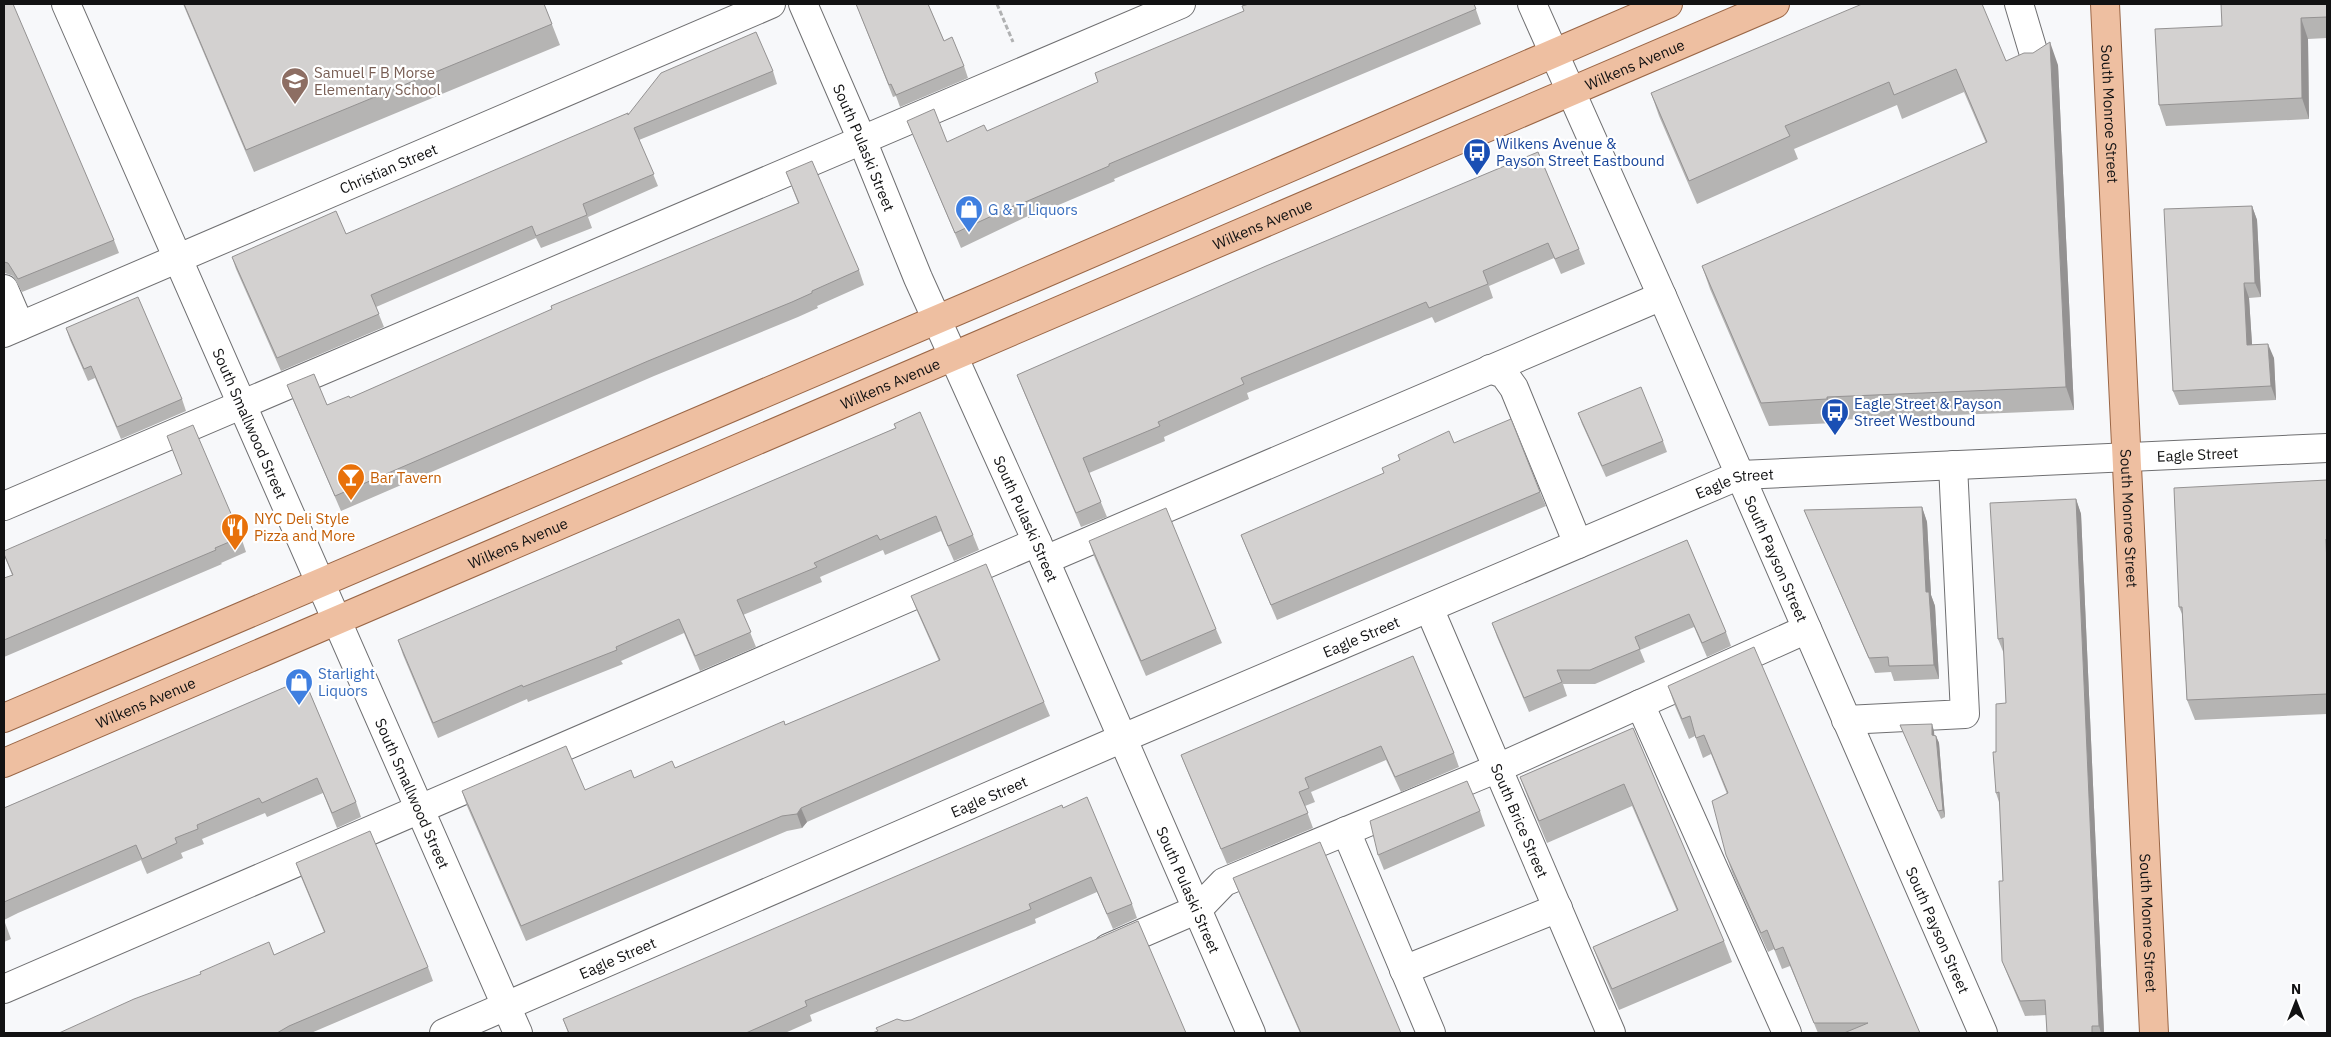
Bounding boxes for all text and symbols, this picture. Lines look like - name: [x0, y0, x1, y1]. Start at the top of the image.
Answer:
- street label: Wilkens Avenue: [1582, 34, 1687, 94]
- street label: South Monroe Street: [2097, 44, 2123, 184]
- place label: Samuel F B Morse Elementary School: [314, 63, 441, 99]
- school or university icon: Samuel F B Morse Elementary School: [280, 66, 310, 105]
- street label: South Pulaski Street: [829, 81, 899, 214]
- place label: Wilkens Avenue & Payson Street Eastbound: [1496, 134, 1665, 170]
- bus stop icon: Wilkens Avenue & Payson Street Eastbound: [1462, 137, 1492, 176]
- street label: Christian Street: [336, 139, 440, 198]
- shop icon: G & T Liquors: [954, 194, 984, 233]
- street label: Wilkens Avenue: [1210, 194, 1315, 253]
- place label: G & T Liquors: [988, 200, 1078, 219]
- street label: South Smallwood Street: [209, 345, 292, 502]
- street label: Wilkens Avenue: [837, 354, 943, 413]
- place label: Eagle Street & Payson Street Westbound: [1854, 394, 2002, 430]
- bus stop icon: Eagle Street & Payson Street Westbound: [1820, 397, 1850, 436]
- street label: Eagle Street: [2156, 443, 2239, 465]
- street label: South Monroe Street: [2117, 449, 2142, 588]
- street label: South Pulaski Street: [990, 452, 1063, 585]
- bar icon: Bar Tavern: [336, 462, 366, 501]
- street label: Eagle Street: [1692, 464, 1774, 503]
- place label: Bar Tavern: [370, 468, 442, 487]
- street label: South Payson Street: [1740, 492, 1812, 625]
- place label: NYC Deli Style Pizza and More: [254, 509, 355, 545]
- restaurant icon: NYC Deli Style Pizza and More: [220, 512, 250, 551]
- street label: Wilkens Avenue: [465, 513, 571, 573]
- street label: Eagle Street: [1320, 612, 1402, 661]
- place label: Starlight Liquors: [318, 664, 375, 700]
- shop icon: Starlight Liquors: [284, 667, 314, 706]
- street label: Wilkens Avenue: [93, 673, 198, 732]
- street label: South Smallwood Street: [371, 715, 454, 871]
- street label: South Brice Street: [1487, 760, 1553, 880]
- street label: Eagle Street: [948, 771, 1030, 821]
- street label: South Pulaski Street: [1153, 823, 1224, 956]
- street label: South Monroe Street: [2136, 853, 2162, 993]
- street label: South Payson Street: [1902, 864, 1974, 996]
- street label: Eagle Street: [576, 933, 659, 983]
- north arrow: [2271, 977, 2321, 1027]
- text: N: [2291, 980, 2301, 998]

